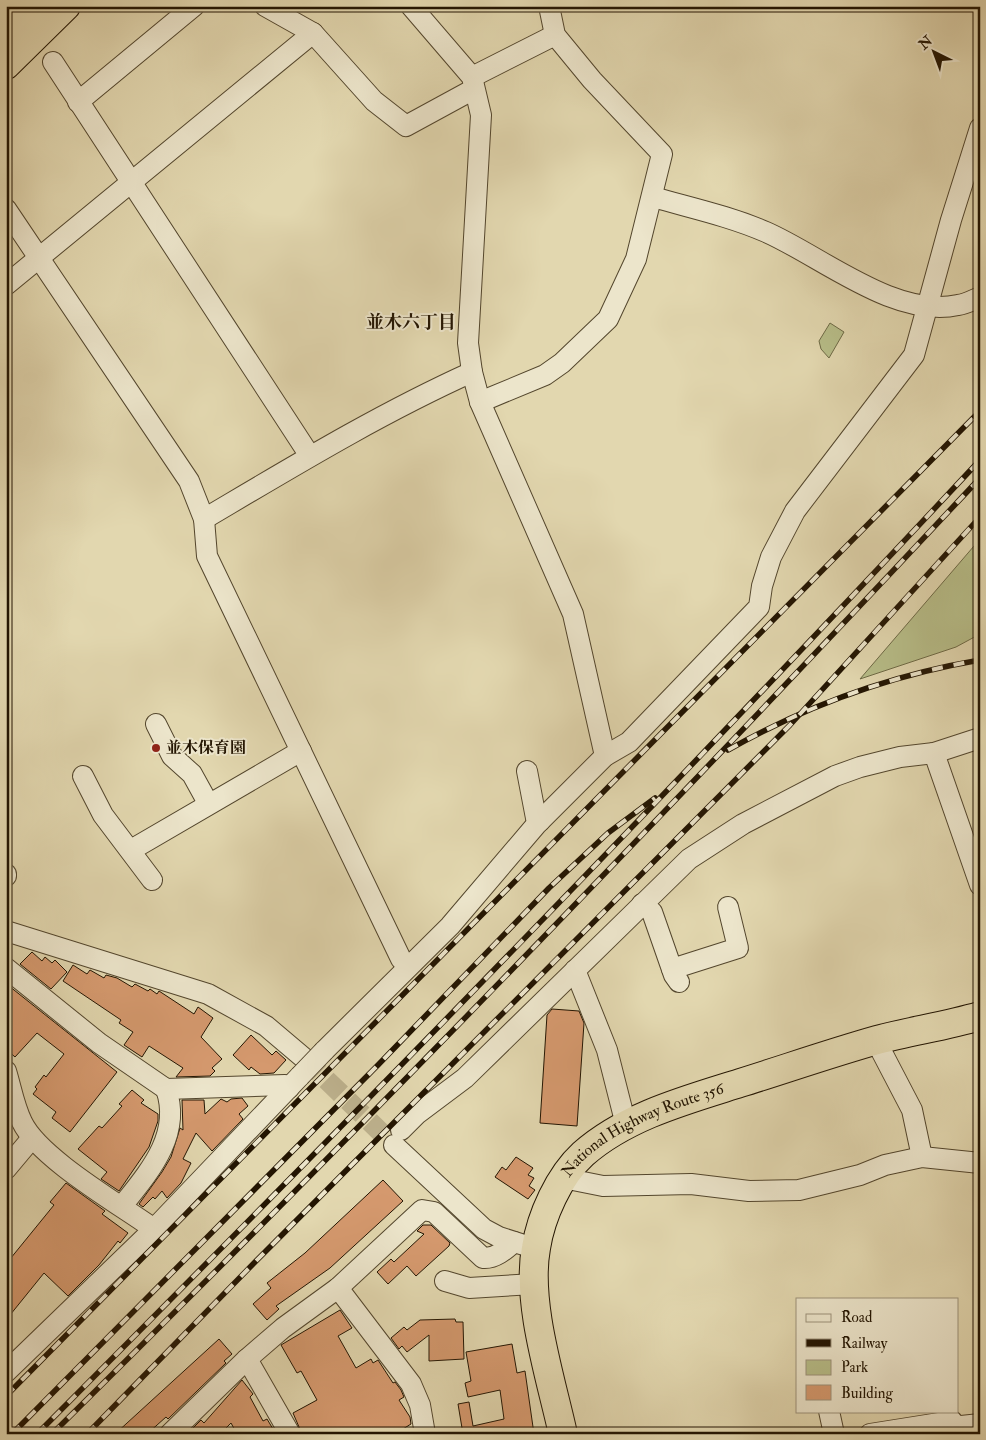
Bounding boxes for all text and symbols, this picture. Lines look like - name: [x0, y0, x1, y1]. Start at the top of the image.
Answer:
- north arrow: [908, 28, 958, 78]
- text: N: [915, 32, 936, 54]
- district label: 並木六丁目: [366, 311, 456, 334]
- place label: 並木保育園: [166, 738, 246, 758]
- marker: 並木保育園: [150, 742, 162, 754]
- street label: National Highway Route 356: [557, 1078, 727, 1181]
- legend: [796, 1298, 958, 1412]
- text: Road: [841, 1308, 873, 1327]
- text: Railway: [841, 1334, 888, 1353]
- text: Park: [841, 1358, 868, 1377]
- text: Building: [841, 1384, 893, 1403]

